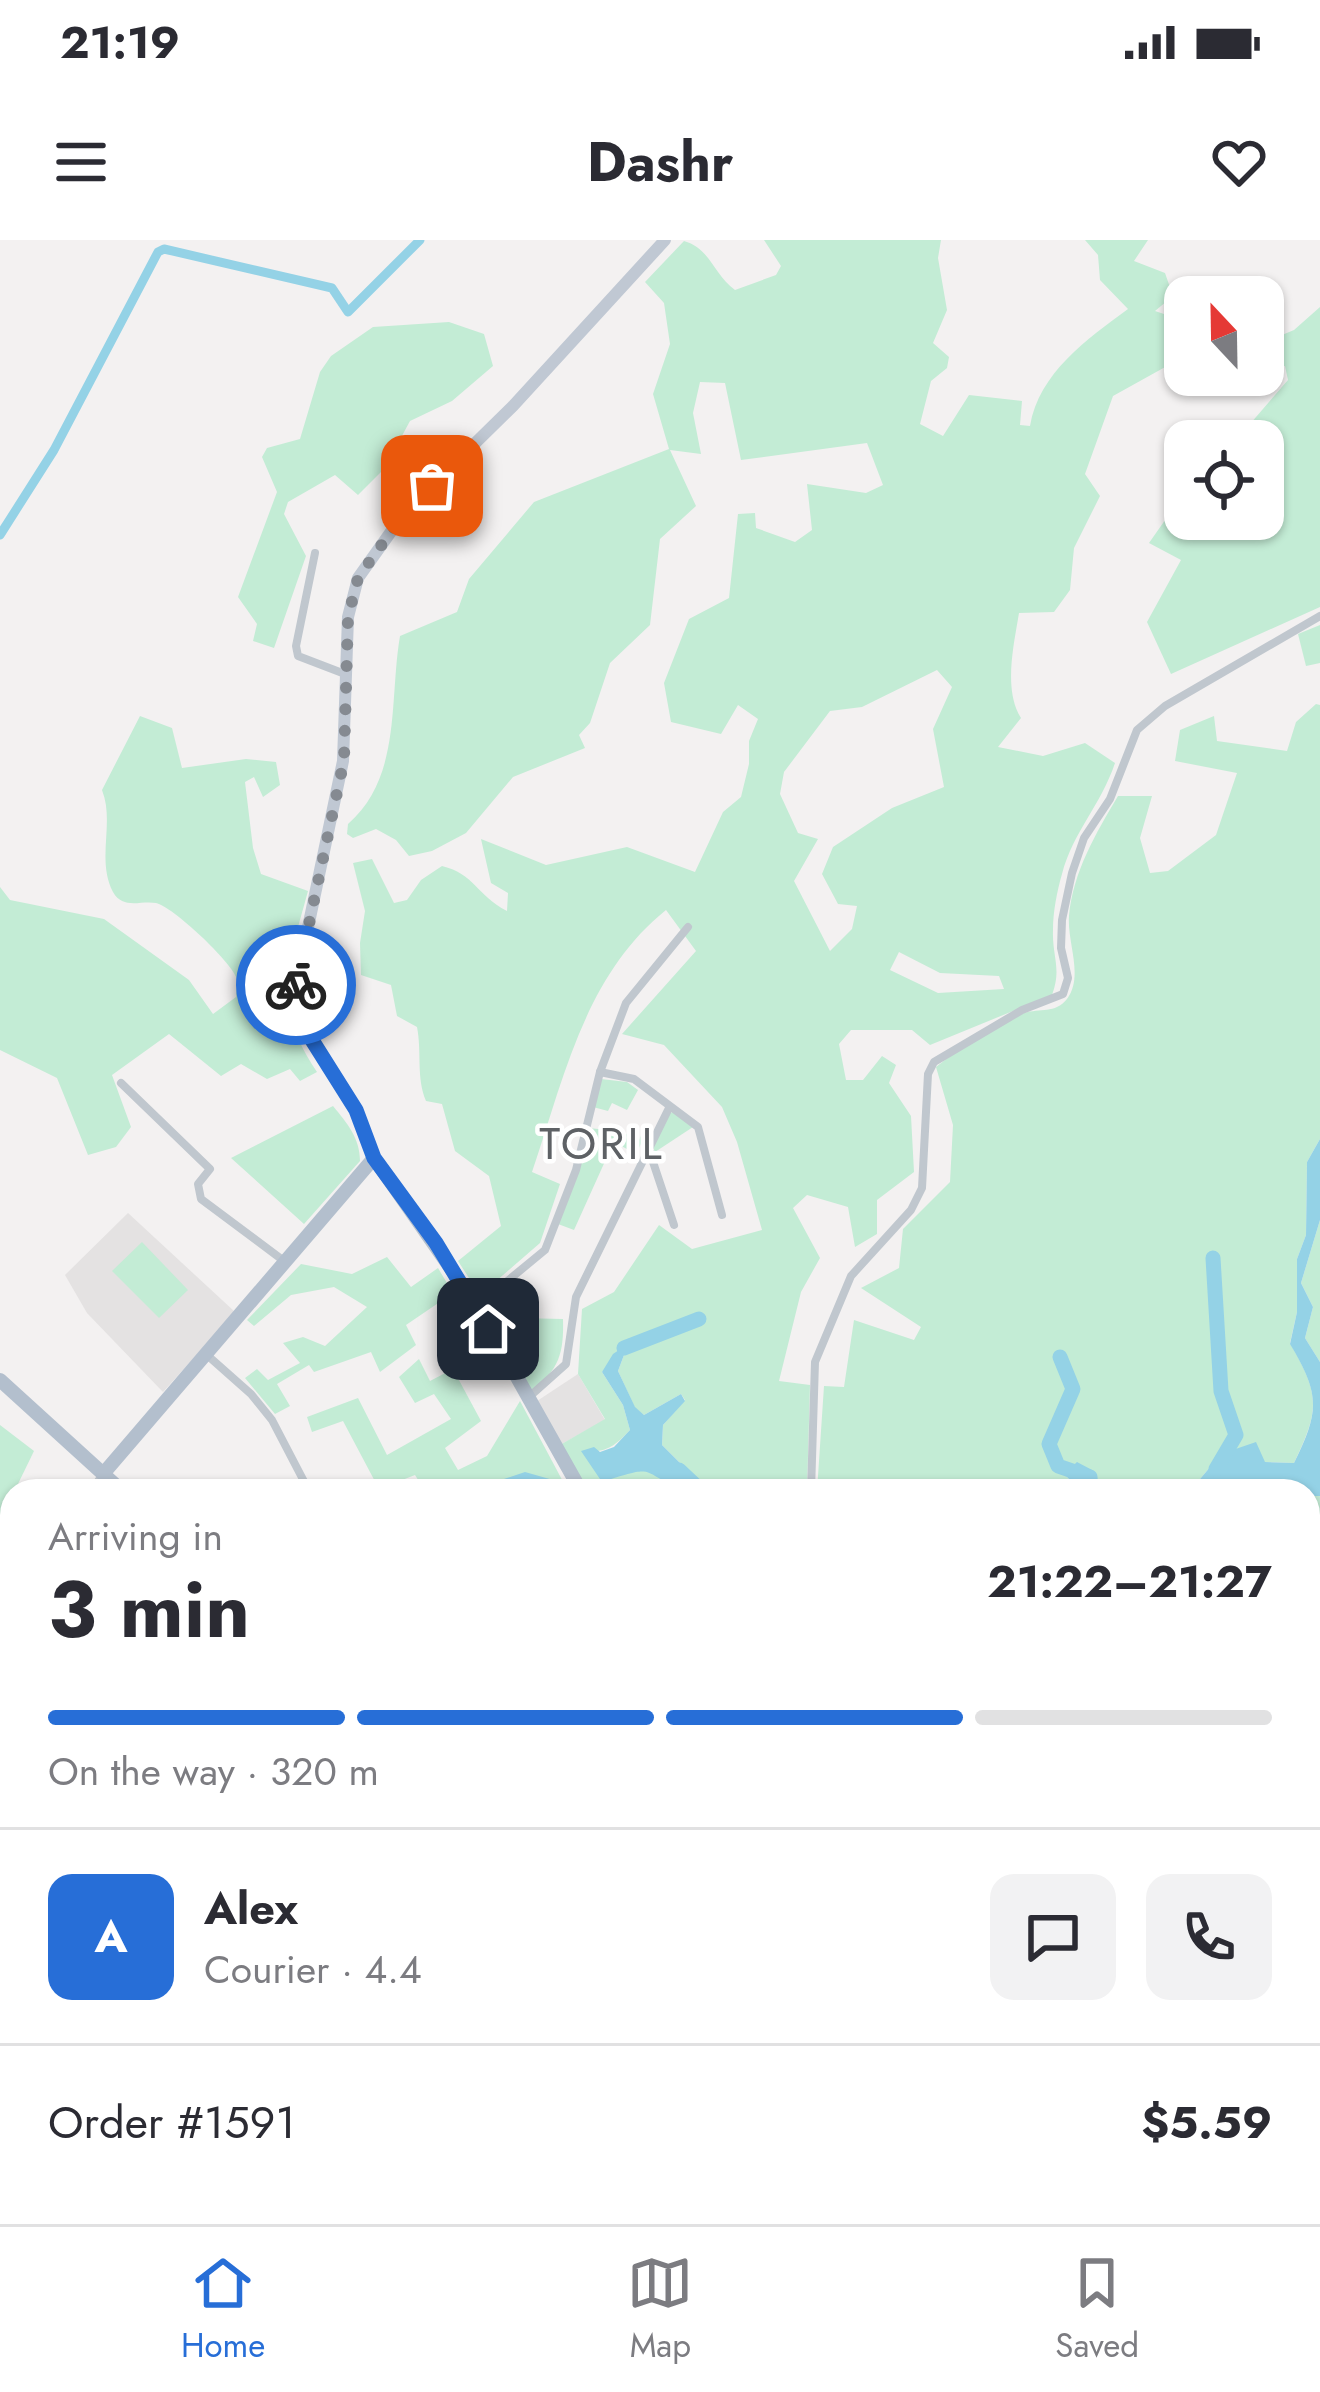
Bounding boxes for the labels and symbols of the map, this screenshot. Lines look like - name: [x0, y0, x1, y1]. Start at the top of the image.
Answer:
- north arrow: [1164, 276, 1284, 396]
- pin: [381, 435, 483, 537]
- courier: [236, 925, 356, 1045]
- district label: TORIL: [539, 1111, 665, 1176]
- pin: [437, 1278, 539, 1380]

